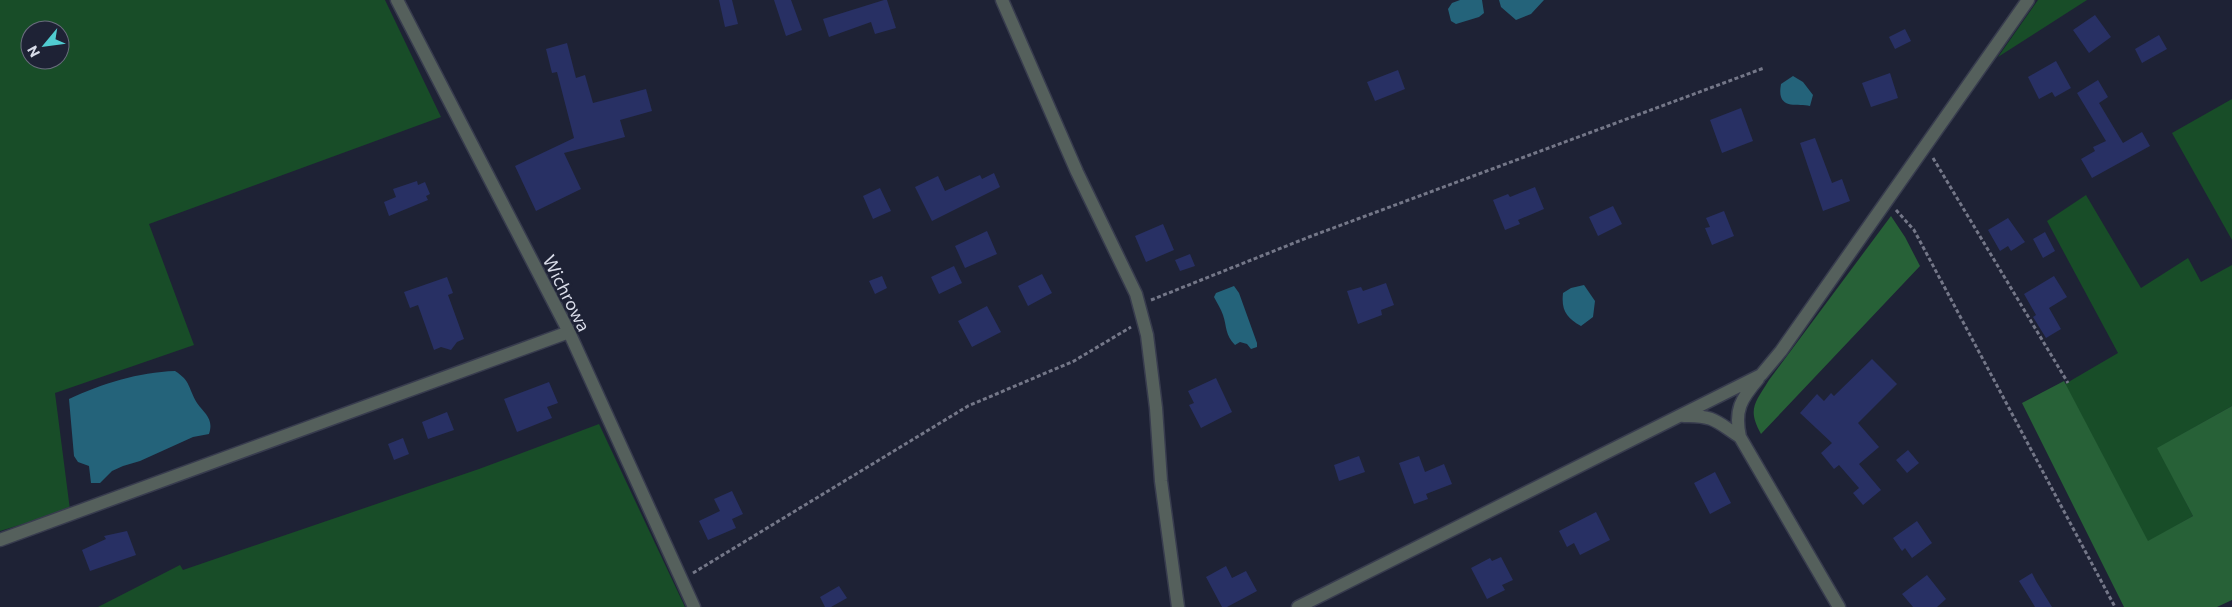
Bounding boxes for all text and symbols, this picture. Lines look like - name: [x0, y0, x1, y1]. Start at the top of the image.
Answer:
- north arrow: [20, 20, 70, 70]
- text: N: [23, 43, 43, 60]
- street label: Wichrowa: [538, 251, 596, 335]

